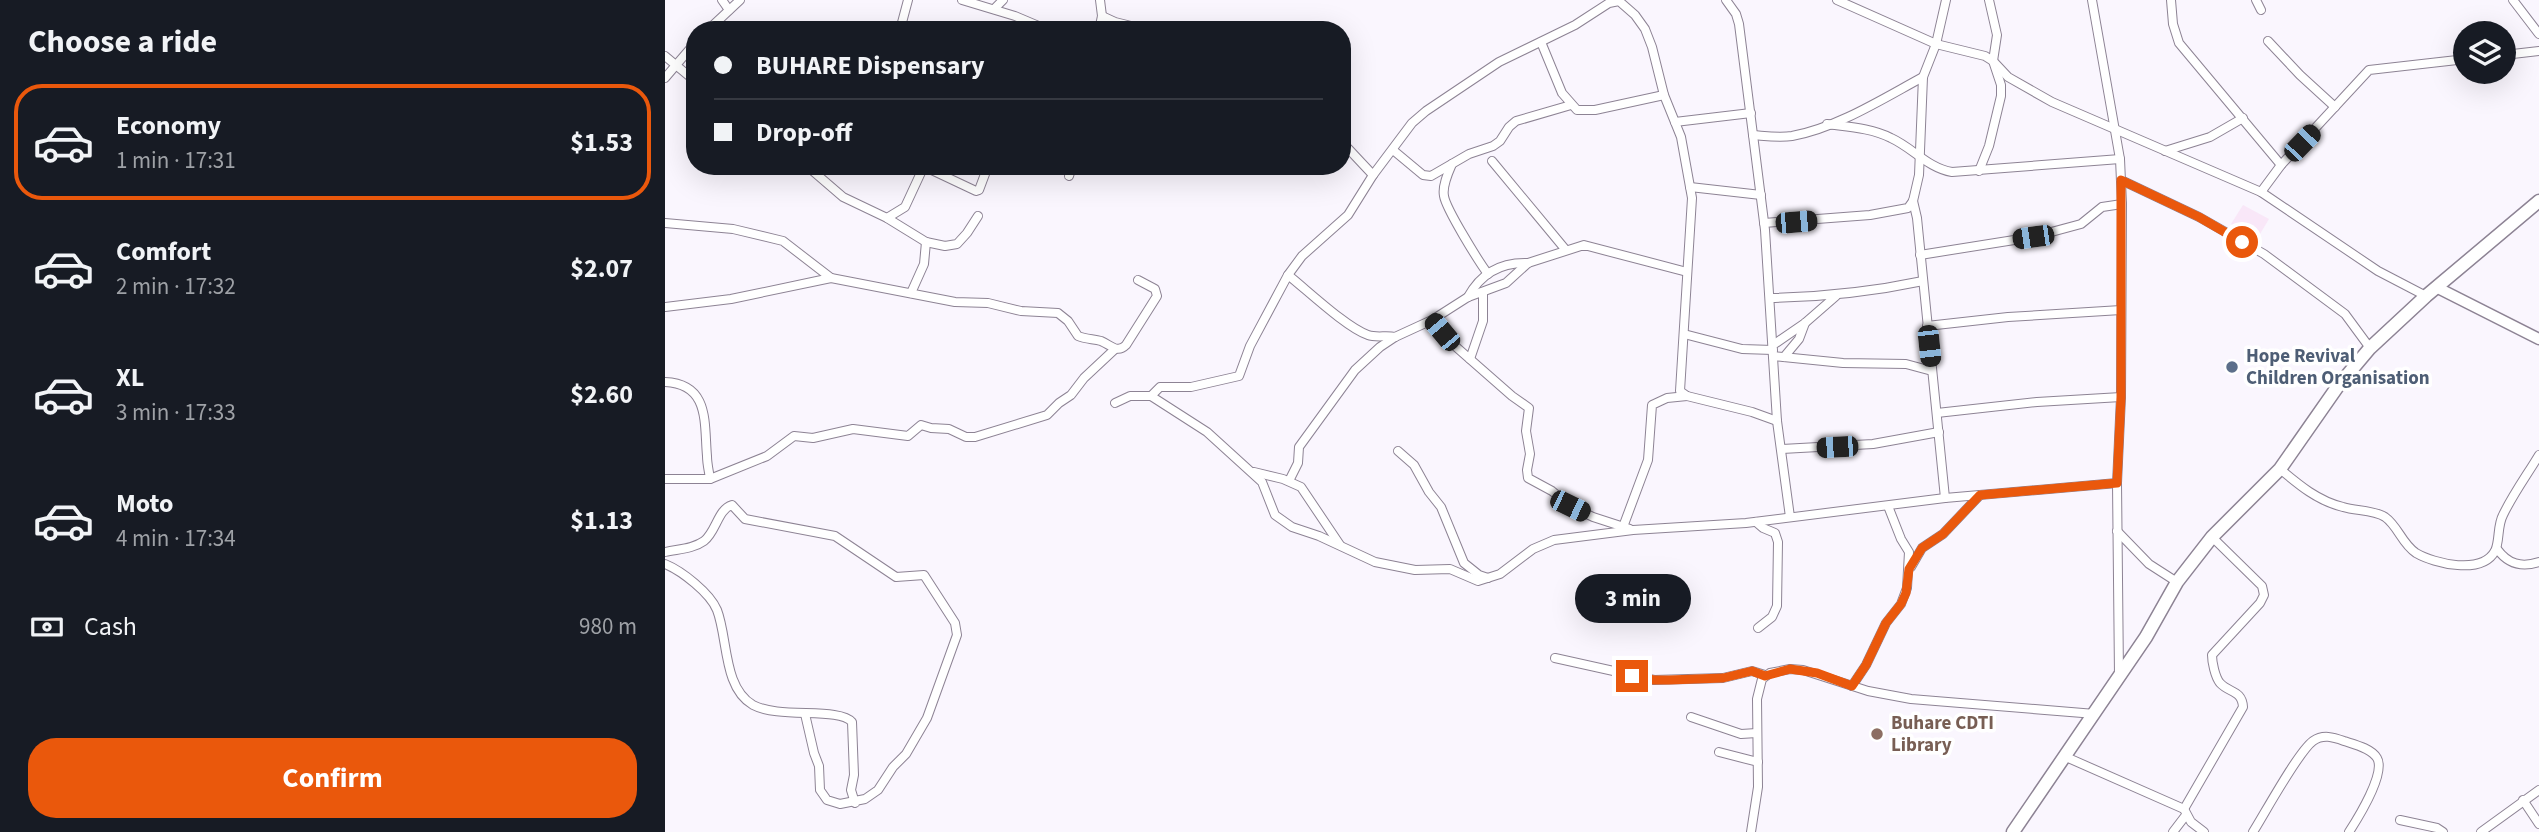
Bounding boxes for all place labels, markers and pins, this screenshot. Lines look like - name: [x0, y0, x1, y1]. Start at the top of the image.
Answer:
- place label: Hope Revival Children Organisation: [2246, 343, 2430, 392]
- marker: Hope Revival Children Organisation: [2224, 359, 2240, 375]
- place label: Buhare CDTI Library: [1891, 710, 1994, 759]
- marker: Buhare CDTI Library: [1869, 726, 1885, 742]

